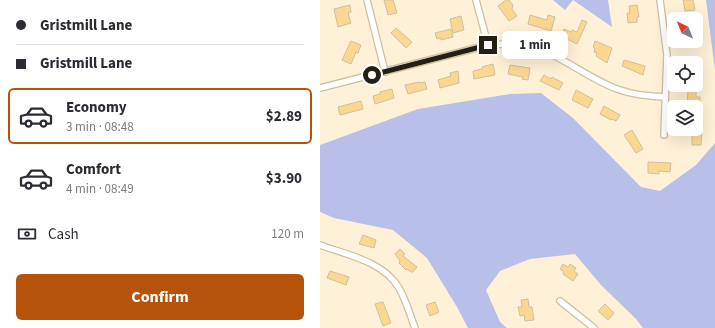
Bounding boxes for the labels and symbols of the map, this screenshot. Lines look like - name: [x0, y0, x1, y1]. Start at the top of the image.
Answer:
- north arrow: [667, 12, 703, 48]
- callout: 1 min: [502, 31, 568, 59]
- route end: [479, 36, 497, 54]
- route start: [363, 66, 381, 84]

